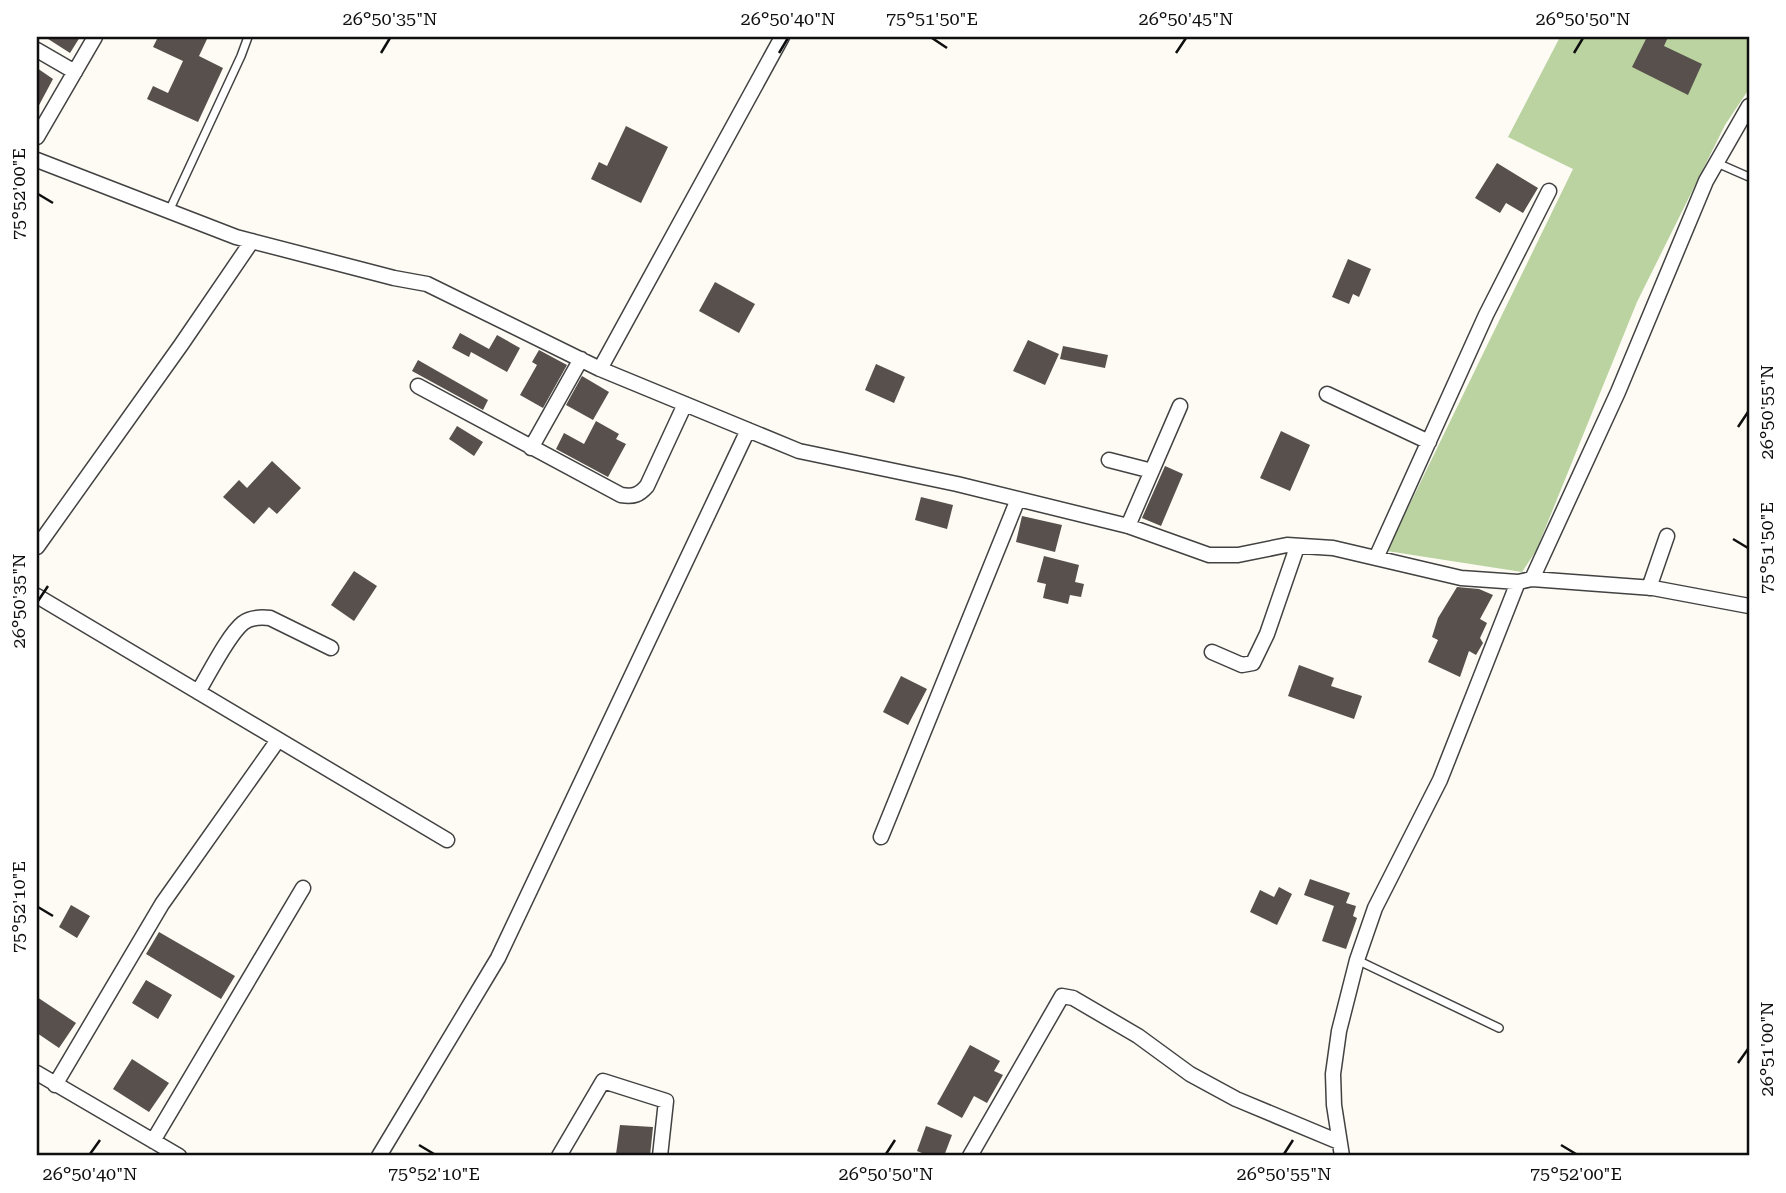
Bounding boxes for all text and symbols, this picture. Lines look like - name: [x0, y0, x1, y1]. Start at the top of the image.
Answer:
- text: 26°50'35"N: [343, 8, 437, 29]
- text: 26°50'40"N: [741, 8, 835, 29]
- text: 75°51'50"E: [886, 8, 978, 29]
- text: 26°50'45"N: [1139, 8, 1233, 29]
- text: 26°50'50"N: [1536, 8, 1630, 29]
- text: 75°52'00"E: [8, 148, 29, 240]
- text: 26°50'55"N: [1756, 365, 1777, 459]
- text: 75°51'50"E: [1756, 502, 1777, 594]
- text: 26°50'35"N: [8, 554, 29, 648]
- text: 75°52'10"E: [8, 861, 29, 953]
- text: 26°51'00"N: [1756, 1002, 1777, 1096]
- text: 26°50'40"N: [43, 1163, 137, 1184]
- text: 75°52'10"E: [388, 1163, 480, 1184]
- text: 26°50'50"N: [839, 1163, 933, 1184]
- text: 26°50'55"N: [1237, 1163, 1331, 1184]
- text: 75°52'00"E: [1530, 1163, 1622, 1184]

